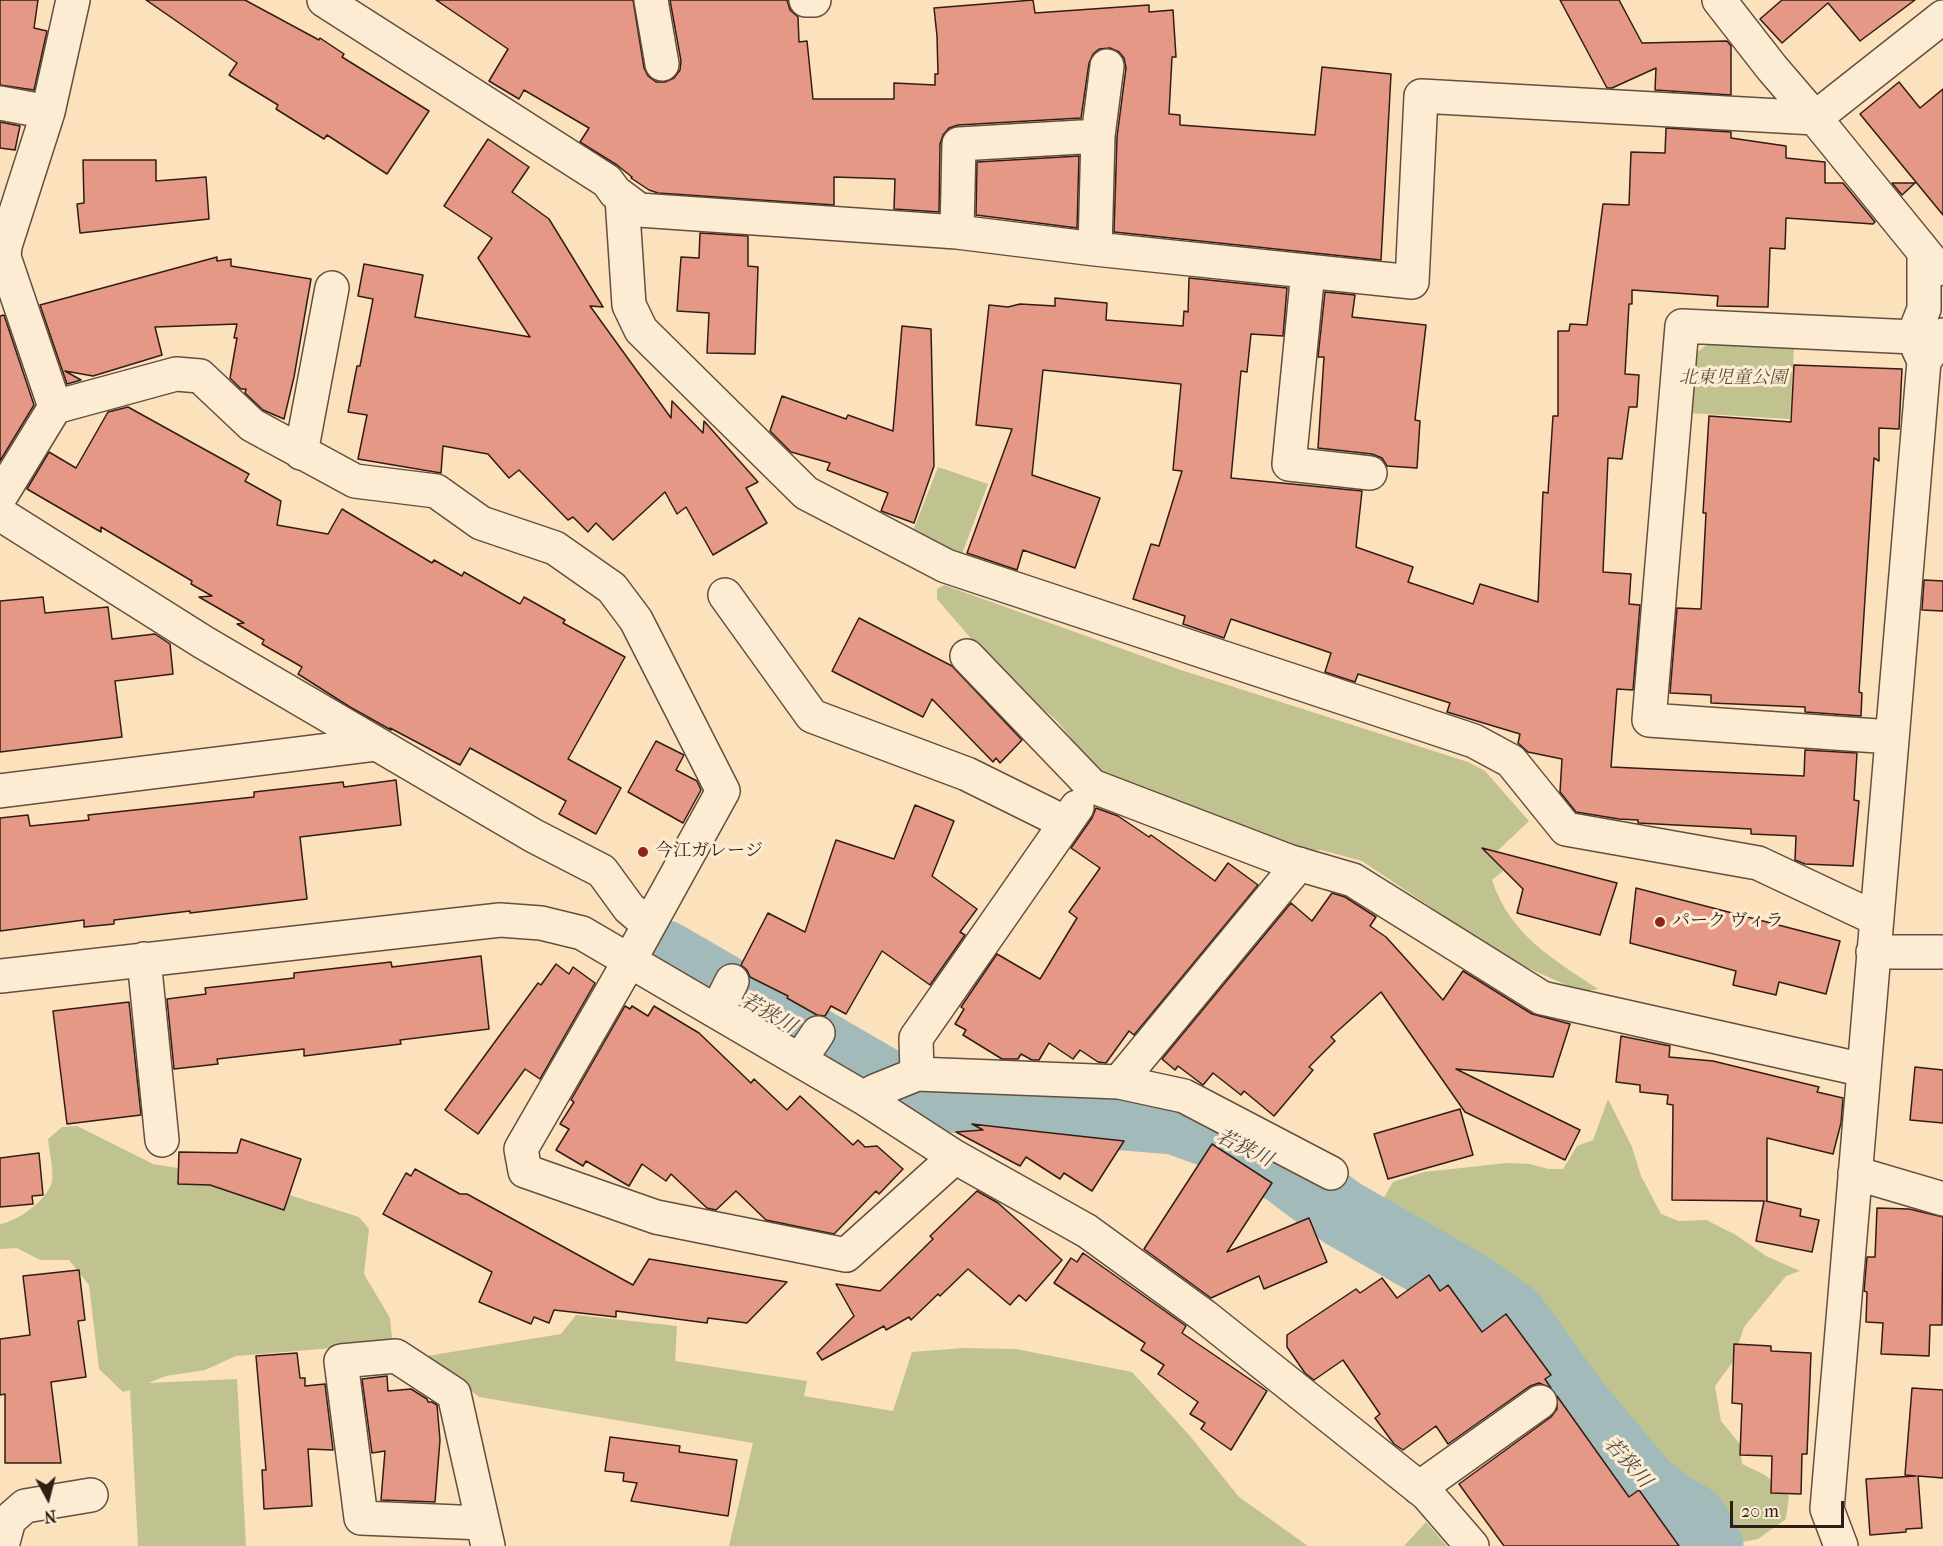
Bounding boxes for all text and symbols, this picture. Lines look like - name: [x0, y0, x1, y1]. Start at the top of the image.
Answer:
- park label: 北東児童公園: [1679, 368, 1787, 390]
- place label: 今江ガレージ: [655, 841, 763, 863]
- marker: 今江ガレージ: [636, 845, 650, 859]
- place label: パーク ヴィラ: [1672, 911, 1784, 933]
- marker: パーク ヴィラ: [1653, 915, 1667, 929]
- water label: 若狭川: [736, 989, 800, 1039]
- water label: 若狭川: [1212, 1125, 1276, 1173]
- water label: 若狭川: [1598, 1433, 1656, 1493]
- north arrow: [18, 1468, 78, 1528]
- scale bar: [1733, 1489, 1847, 1527]
- text: 20 m: [1741, 1501, 1779, 1522]
- text: N: [43, 1506, 57, 1527]

